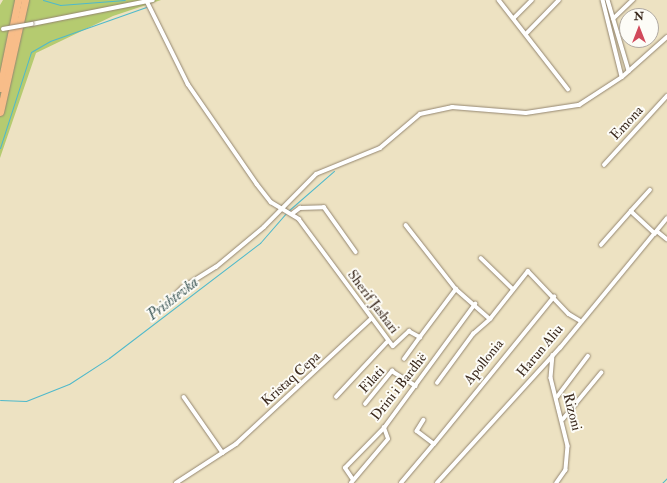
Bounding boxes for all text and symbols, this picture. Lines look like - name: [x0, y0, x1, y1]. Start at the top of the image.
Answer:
- north arrow: [619, 8, 659, 48]
- text: N: [634, 10, 644, 23]
- street label: Emona: [607, 102, 647, 144]
- street label: Sherif Jashari: [344, 267, 402, 337]
- water label: Prishtevka: [144, 274, 202, 324]
- street label: Harun Aliu: [513, 321, 567, 381]
- street label: Apollonia: [461, 336, 507, 388]
- street label: Kristaq Cepa: [258, 348, 324, 410]
- street label: Drini i Bardhë: [367, 350, 431, 424]
- street label: Filati: [356, 363, 388, 397]
- street label: Rizoni: [559, 391, 585, 433]

